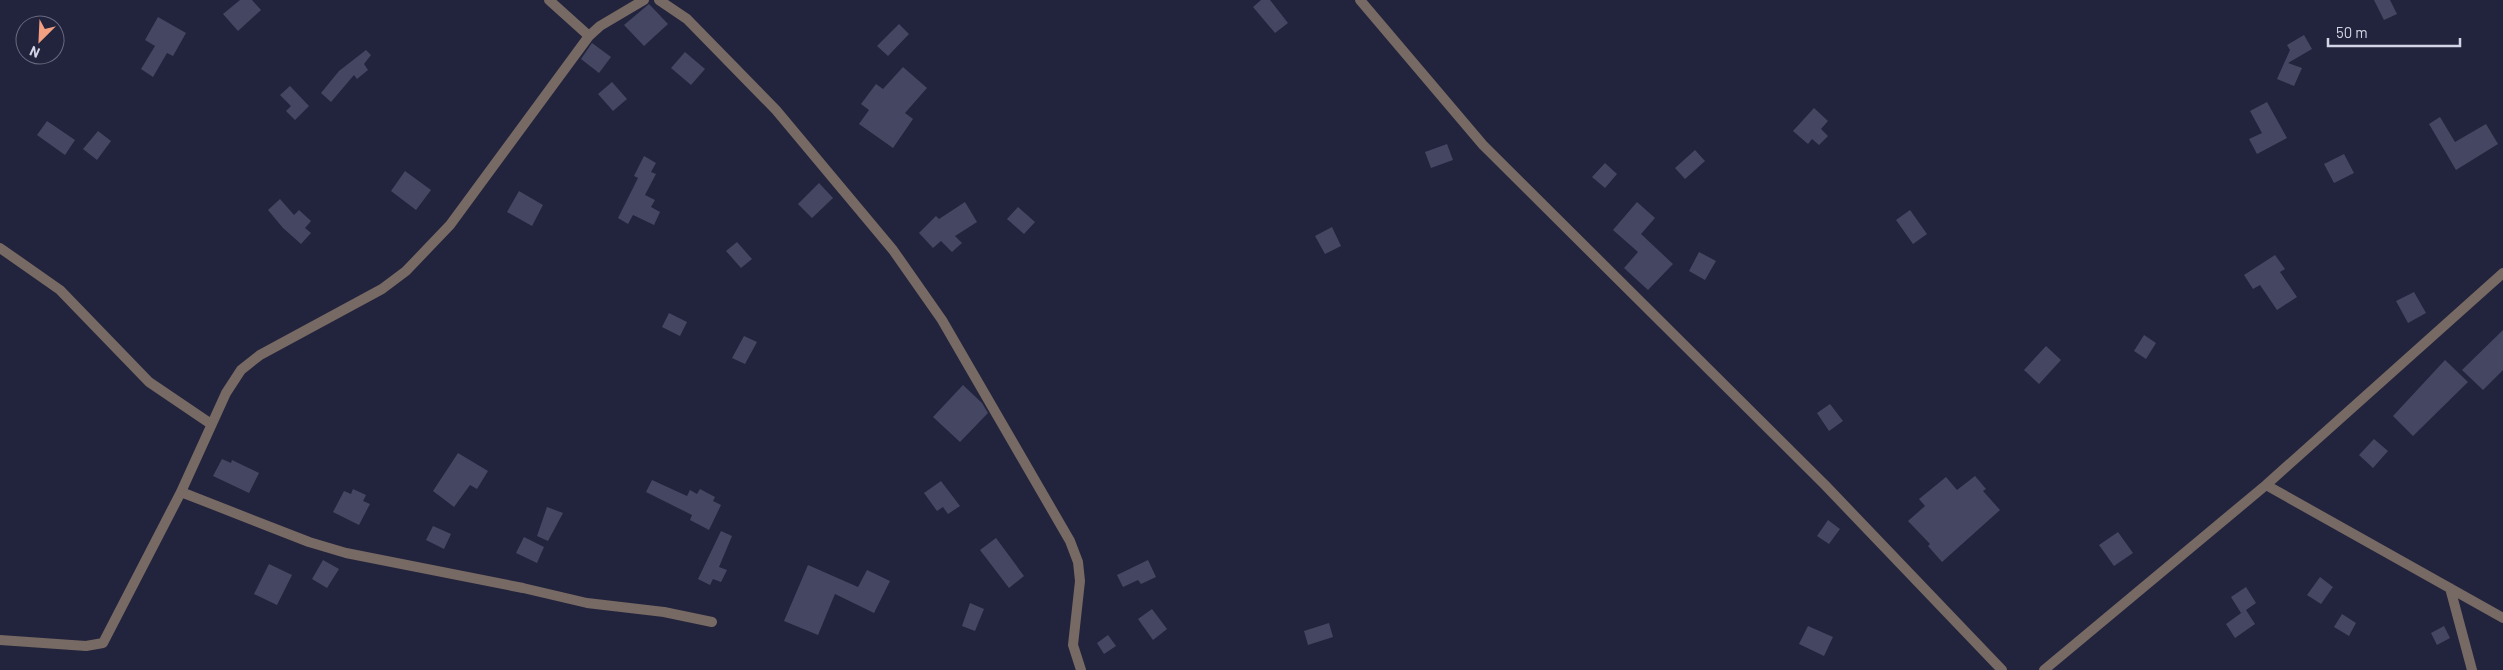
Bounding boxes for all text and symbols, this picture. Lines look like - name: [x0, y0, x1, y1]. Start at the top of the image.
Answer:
- north arrow: [15, 15, 65, 65]
- scale bar: [2328, 15, 2460, 47]
- text: 50 m: [2336, 23, 2368, 41]
- text: N: [27, 43, 42, 62]

